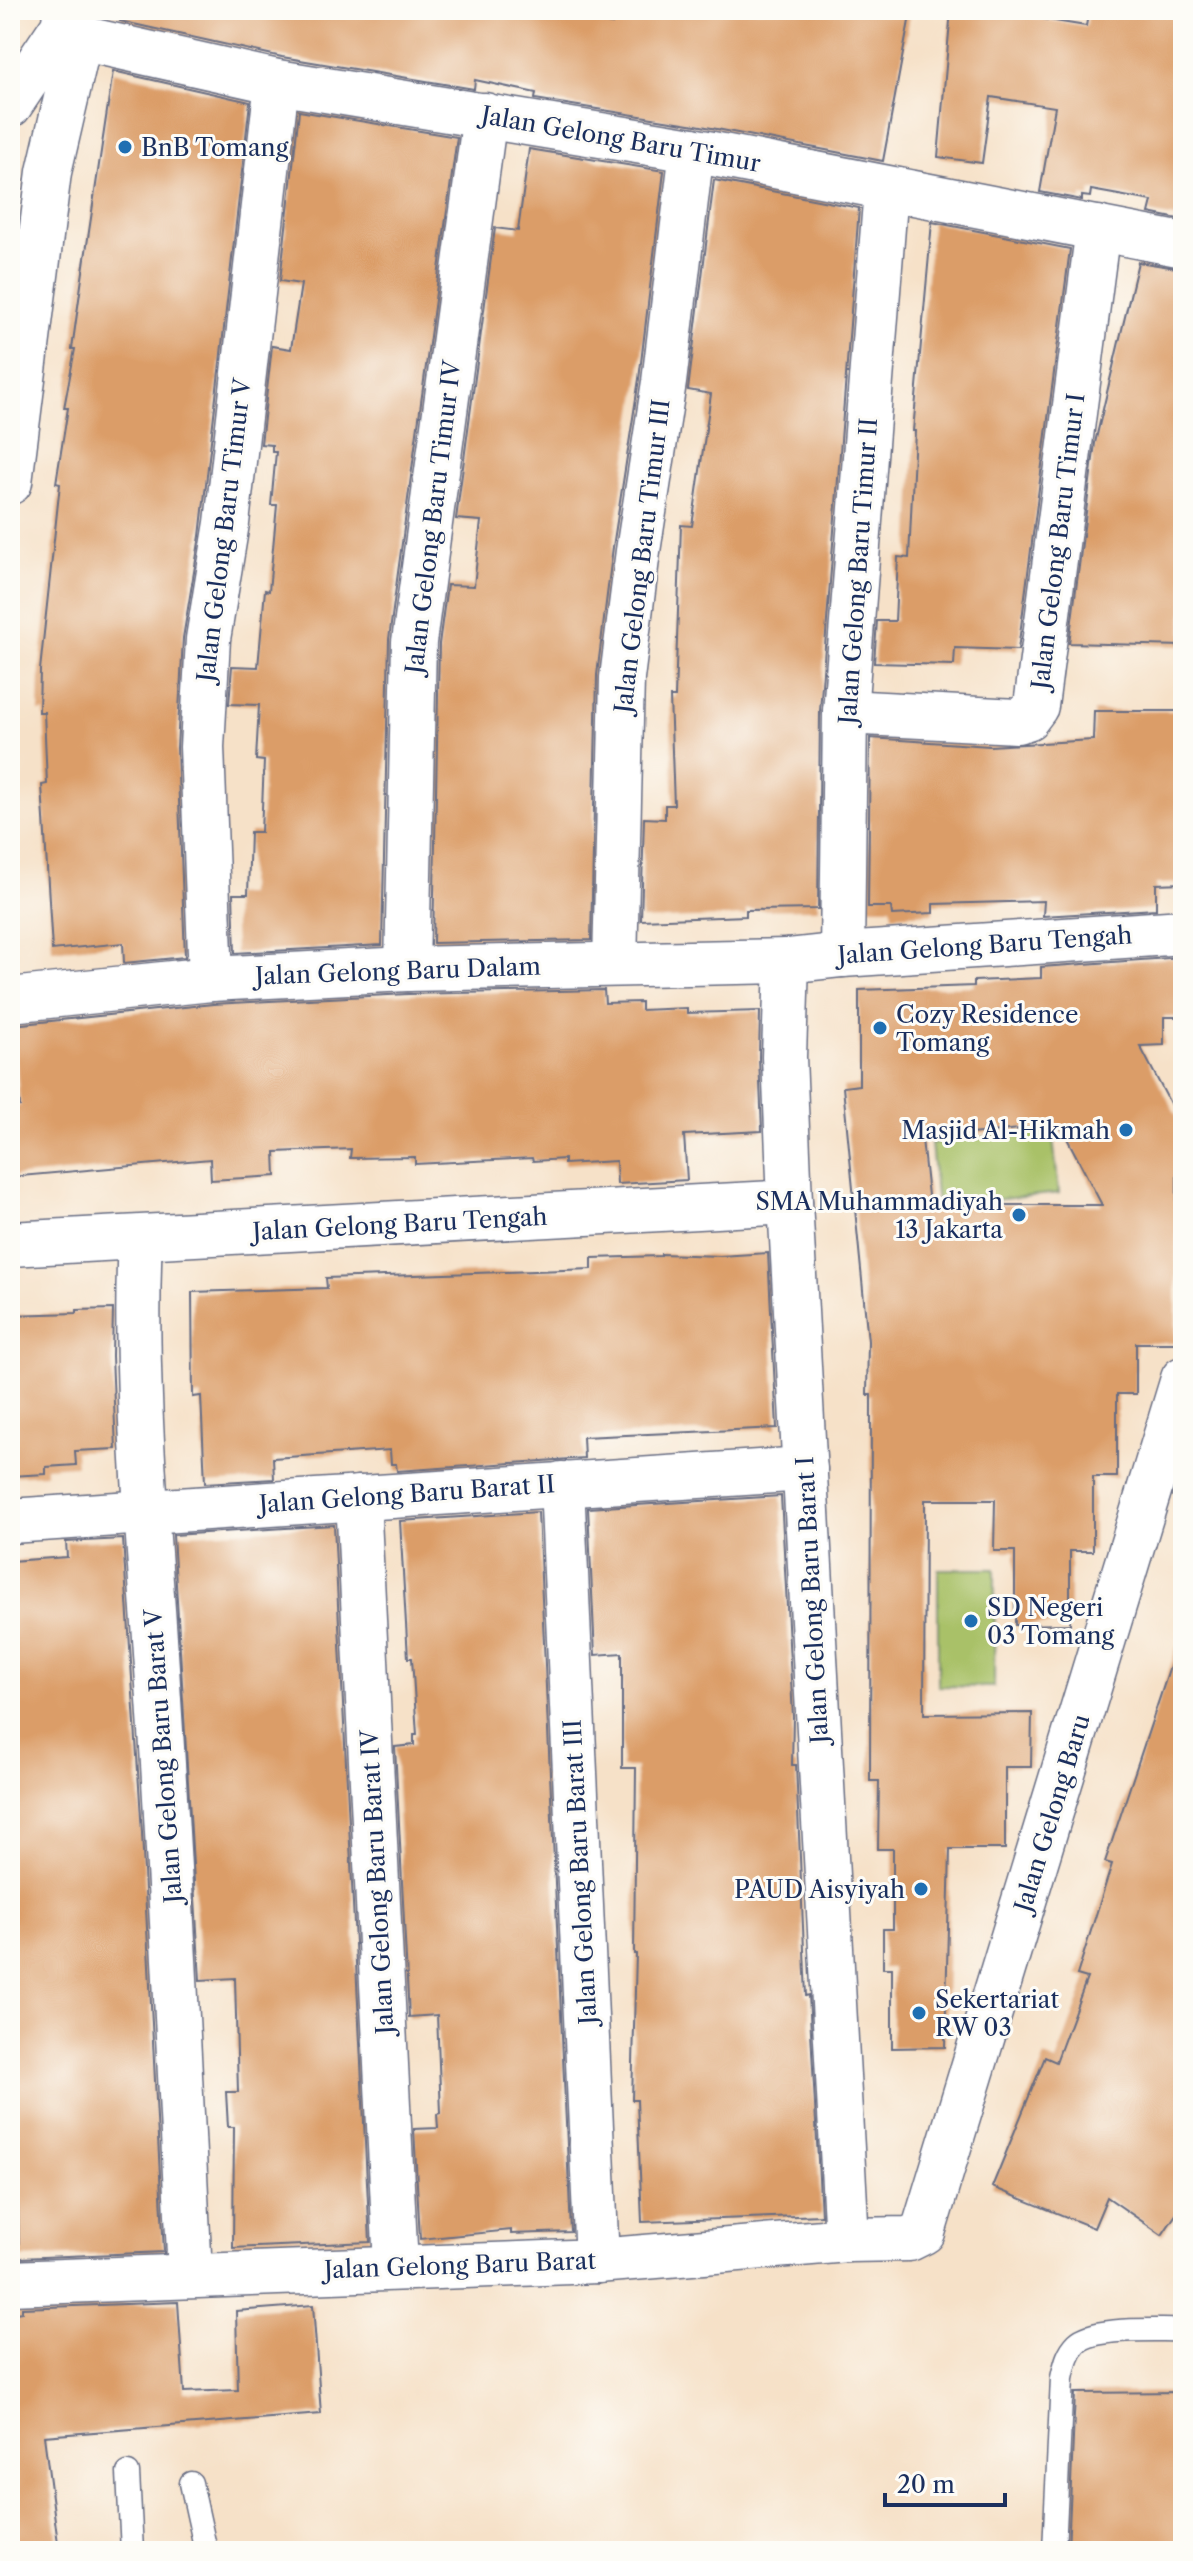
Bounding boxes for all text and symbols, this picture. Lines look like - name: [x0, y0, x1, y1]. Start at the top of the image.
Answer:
- street label: Jalan Gelong Baru Timur: [475, 99, 763, 178]
- place label: BnB Tomang: [141, 133, 289, 162]
- marker: BnB Tomang: [116, 138, 134, 156]
- street label: Jalan Gelong Baru Timur IV: [399, 358, 467, 679]
- street label: Jalan Gelong Baru Timur V: [191, 376, 257, 687]
- street label: Jalan Gelong Baru Timur I: [1025, 391, 1091, 695]
- street label: Jalan Gelong Baru Timur III: [608, 397, 676, 719]
- street label: Jalan Gelong Baru Timur II: [833, 417, 883, 729]
- street label: Jalan Gelong Baru Tengah: [833, 920, 1133, 970]
- street label: Jalan Gelong Baru Dalam: [251, 952, 541, 991]
- place label: Cozy Residence Tomang: [896, 1000, 1078, 1057]
- marker: Cozy Residence Tomang: [871, 1019, 889, 1037]
- place label: Masjid Al-Hikmah: [901, 1116, 1110, 1145]
- marker: Masjid Al-Hikmah: [1117, 1121, 1135, 1139]
- place label: SMA Muhammadiyah 13 Jakarta: [755, 1187, 1003, 1244]
- street label: Jalan Gelong Baru Tengah: [248, 1202, 548, 1246]
- marker: SMA Muhammadiyah 13 Jakarta: [1010, 1206, 1028, 1224]
- street label: Jalan Gelong Baru Barat I: [790, 1456, 834, 1748]
- street label: Jalan Gelong Baru Barat II: [254, 1469, 556, 1519]
- place label: SD Negeri 03 Tomang: [987, 1593, 1115, 1650]
- street label: Jalan Gelong Baru Barat V: [138, 1607, 188, 1908]
- marker: SD Negeri 03 Tomang: [962, 1612, 980, 1630]
- street label: Jalan Gelong Baru: [1007, 1711, 1096, 1919]
- street label: Jalan Gelong Baru Barat III: [558, 1719, 603, 2029]
- street label: Jalan Gelong Baru Barat IV: [355, 1728, 400, 2039]
- place label: PAUD Aisyiyah: [734, 1875, 905, 1904]
- marker: PAUD Aisyiyah: [912, 1880, 930, 1898]
- place label: Sekertariat RW 03: [935, 1985, 1060, 2042]
- marker: Sekertariat RW 03: [910, 2004, 928, 2022]
- street label: Jalan Gelong Baru Barat: [320, 2246, 597, 2284]
- scale bar: [885, 2457, 1005, 2507]
- text: 20 m: [897, 2470, 955, 2499]

